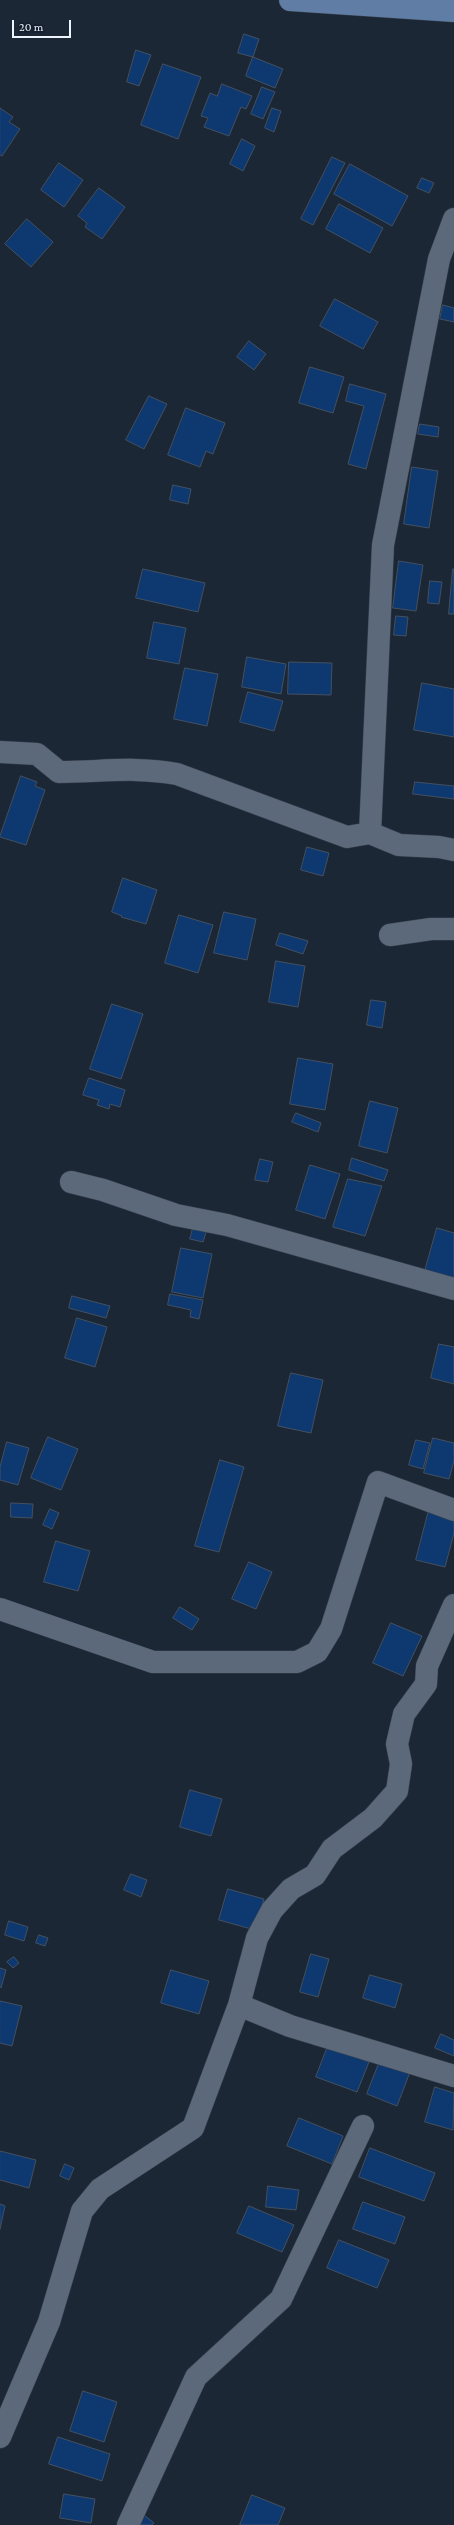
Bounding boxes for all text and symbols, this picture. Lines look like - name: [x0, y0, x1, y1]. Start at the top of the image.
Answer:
- scale bar: [14, 12, 73, 38]
- text: 20 m: [19, 20, 43, 34]

